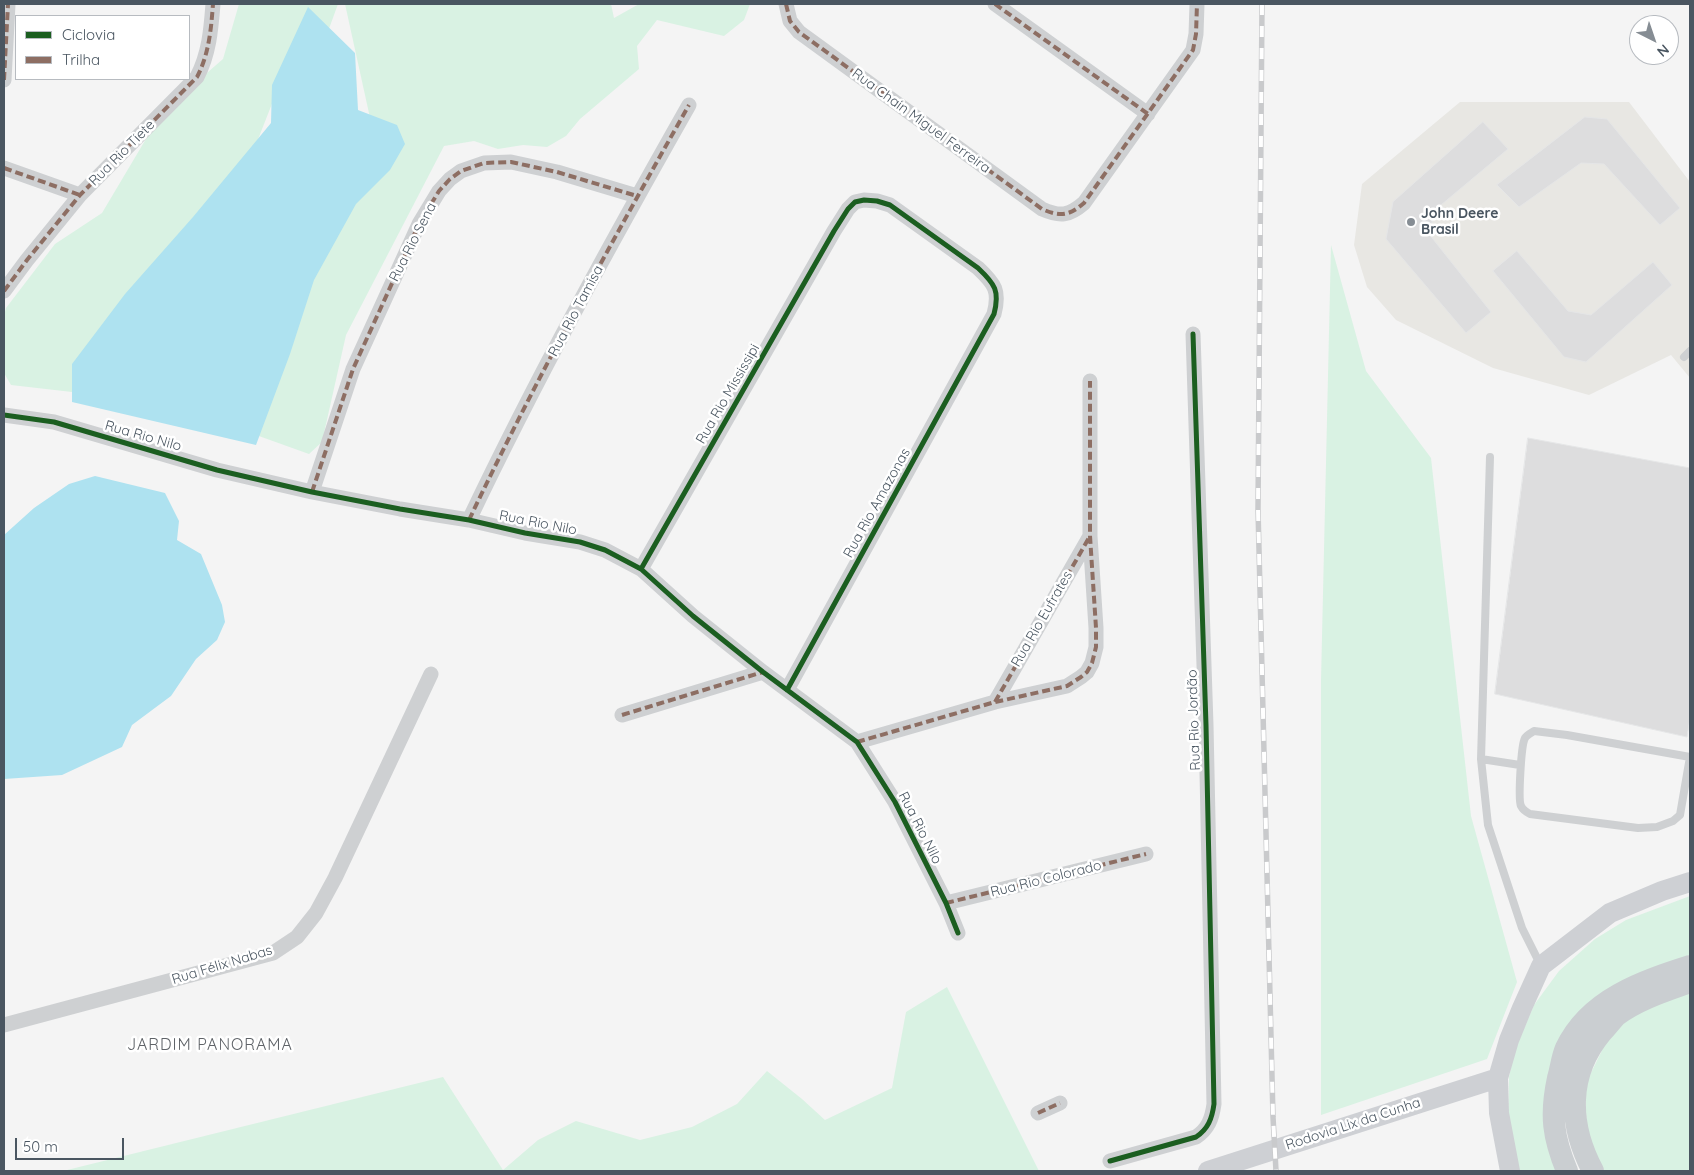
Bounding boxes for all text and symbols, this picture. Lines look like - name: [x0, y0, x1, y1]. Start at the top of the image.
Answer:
- legend: [15, 15, 190, 80]
- north arrow: [1629, 15, 1679, 65]
- text: Ciclovia: [62, 25, 115, 44]
- text: N: [1653, 40, 1673, 61]
- text: Trilha: [62, 50, 100, 69]
- street label: Rua Chain Miguel Ferreira: [849, 65, 993, 177]
- street label: Rua Rio Tiete: [86, 117, 158, 189]
- street label: Rua Rio Sena: [386, 200, 440, 284]
- place label: John Deere Brasil: [1421, 206, 1499, 238]
- marker: John Deere Brasil: [1405, 216, 1417, 228]
- street label: Rua Rio Tamisa: [545, 263, 607, 359]
- street label: Rua Rio Mississipi: [693, 341, 763, 447]
- street label: Rua Rio Nilo: [103, 417, 183, 455]
- street label: Rua Rio Amazonas: [840, 445, 914, 561]
- street label: Rua Rio Nilo: [498, 507, 578, 539]
- street label: Rua Rio Eufrates: [1008, 568, 1076, 670]
- street label: Rua Rio Jordão: [1184, 669, 1204, 771]
- street label: Rua Rio Nilo: [895, 789, 945, 867]
- street label: Rua Rio Colorado: [989, 857, 1103, 901]
- street label: Rua Félix Nabas: [170, 942, 274, 988]
- district label: JARDIM PANORAMA: [125, 1035, 295, 1055]
- street label: Rodovia Lix da Cunha: [1283, 1094, 1423, 1154]
- scale bar: [18, 1128, 126, 1160]
- text: 50 m: [23, 1137, 58, 1156]

